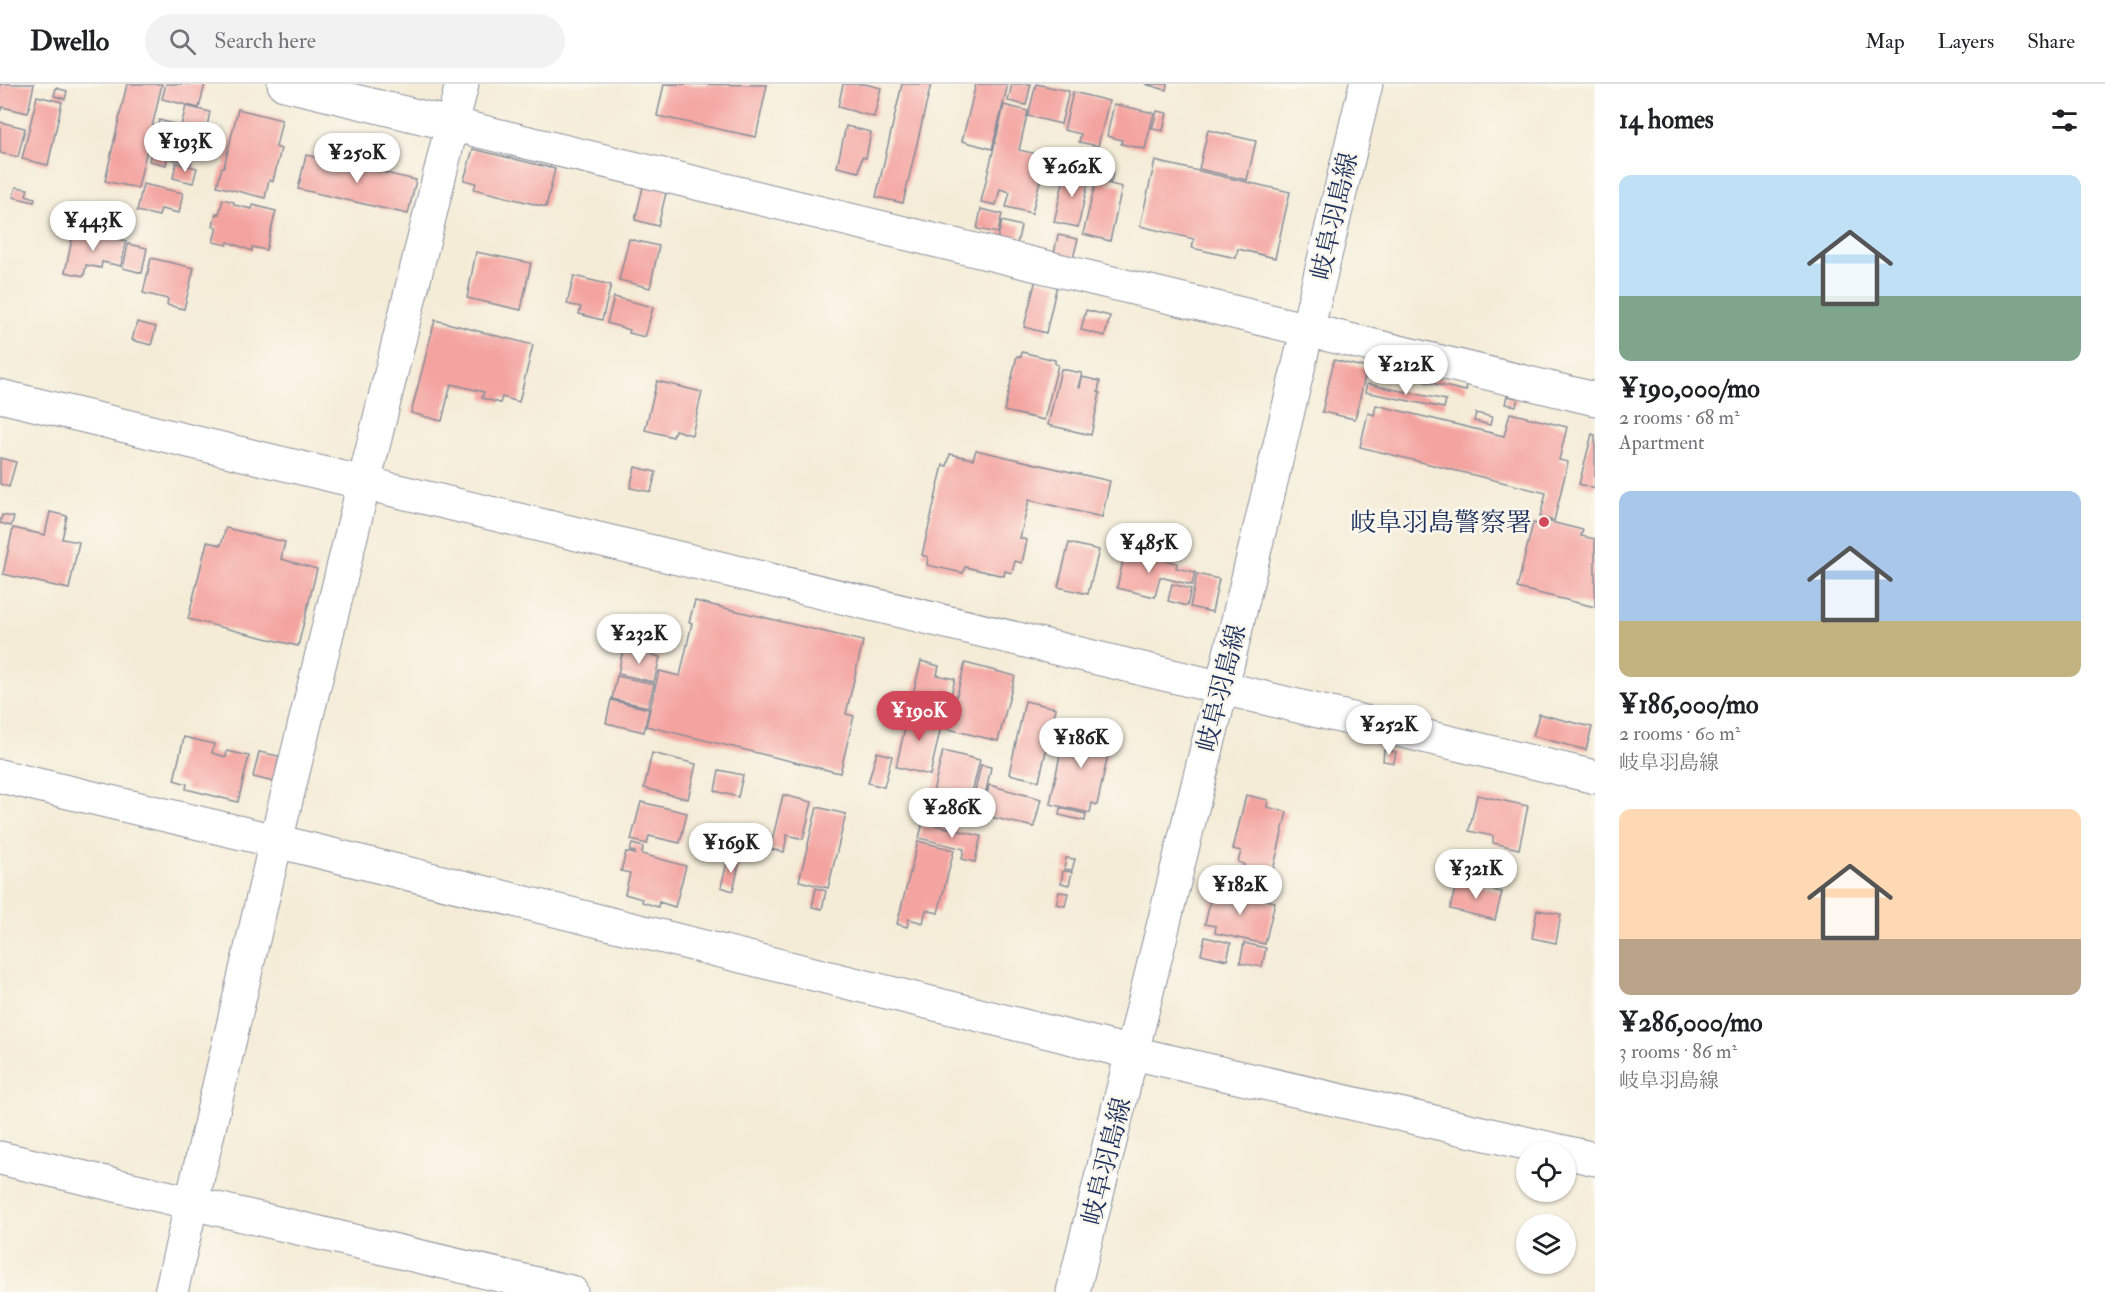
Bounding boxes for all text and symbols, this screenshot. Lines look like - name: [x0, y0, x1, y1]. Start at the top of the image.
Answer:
- search box: [145, 14, 565, 68]
- text: Dwello: [30, 24, 109, 59]
- icon: search: [166, 25, 199, 58]
- text: Search here: [214, 27, 316, 55]
- text: Map: [1865, 28, 1905, 55]
- text: Layers: [1938, 28, 1994, 55]
- text: Share: [2027, 28, 2075, 55]
- text: 14 homes: [1619, 104, 1714, 136]
- icon: filters: [2048, 104, 2081, 137]
- pin: ¥193K: [143, 122, 227, 173]
- text: ¥193K: [158, 129, 212, 154]
- pin: ¥250K: [315, 133, 399, 184]
- text: ¥250K: [328, 140, 386, 165]
- pin: ¥262K: [1030, 147, 1114, 198]
- street label: 岐阜羽島線: [1305, 149, 1365, 283]
- text: ¥262K: [1042, 154, 1102, 179]
- pin: ¥443K: [51, 201, 135, 252]
- text: ¥443K: [64, 208, 122, 233]
- icon: home: [1796, 214, 1904, 322]
- pin: ¥212K: [1364, 345, 1448, 396]
- text: ¥212K: [1378, 352, 1434, 377]
- text: ¥190,000/mo: [1619, 373, 1760, 405]
- text: 2 rooms · 68 m²: [1619, 405, 1740, 430]
- text: Apartment: [1619, 430, 1704, 455]
- place label: 岐阜羽島警察署: [1350, 507, 1532, 539]
- marker: 岐阜羽島警察署: [1537, 515, 1551, 529]
- pin: ¥485K: [1107, 523, 1191, 574]
- text: ¥485K: [1120, 530, 1178, 555]
- icon: home: [1796, 530, 1904, 638]
- pin: ¥232K: [597, 614, 681, 665]
- text: ¥232K: [611, 621, 667, 646]
- street label: 岐阜羽島線: [1191, 621, 1253, 755]
- text: ¥186,000/mo: [1619, 689, 1759, 721]
- pin: ¥190K: [877, 691, 961, 742]
- text: ¥190K: [891, 698, 947, 723]
- pin: ¥252K: [1347, 705, 1431, 756]
- text: ¥252K: [1360, 712, 1418, 737]
- pin: ¥186K: [1039, 718, 1123, 769]
- text: 2 rooms · 60 m²: [1619, 721, 1740, 746]
- text: ¥186K: [1053, 725, 1109, 750]
- text: 岐阜羽島線: [1619, 750, 1719, 775]
- pin: ¥286K: [910, 788, 994, 839]
- text: ¥286K: [923, 795, 981, 820]
- pin: ¥169K: [689, 823, 773, 874]
- text: ¥169K: [703, 830, 759, 855]
- icon: home: [1796, 848, 1904, 956]
- pin: ¥321K: [1434, 849, 1518, 900]
- text: ¥321K: [1449, 856, 1503, 881]
- pin: ¥182K: [1198, 865, 1282, 916]
- text: ¥182K: [1212, 872, 1268, 897]
- text: ¥286,000/mo: [1619, 1007, 1763, 1039]
- text: 3 rooms · 86 m²: [1619, 1039, 1737, 1064]
- text: 岐阜羽島線: [1619, 1068, 1719, 1093]
- street label: 岐阜羽島線: [1076, 1094, 1138, 1228]
- map controls: [1516, 1142, 1576, 1274]
- button: locate: [1516, 1142, 1576, 1202]
- button: layers: [1516, 1214, 1576, 1274]

